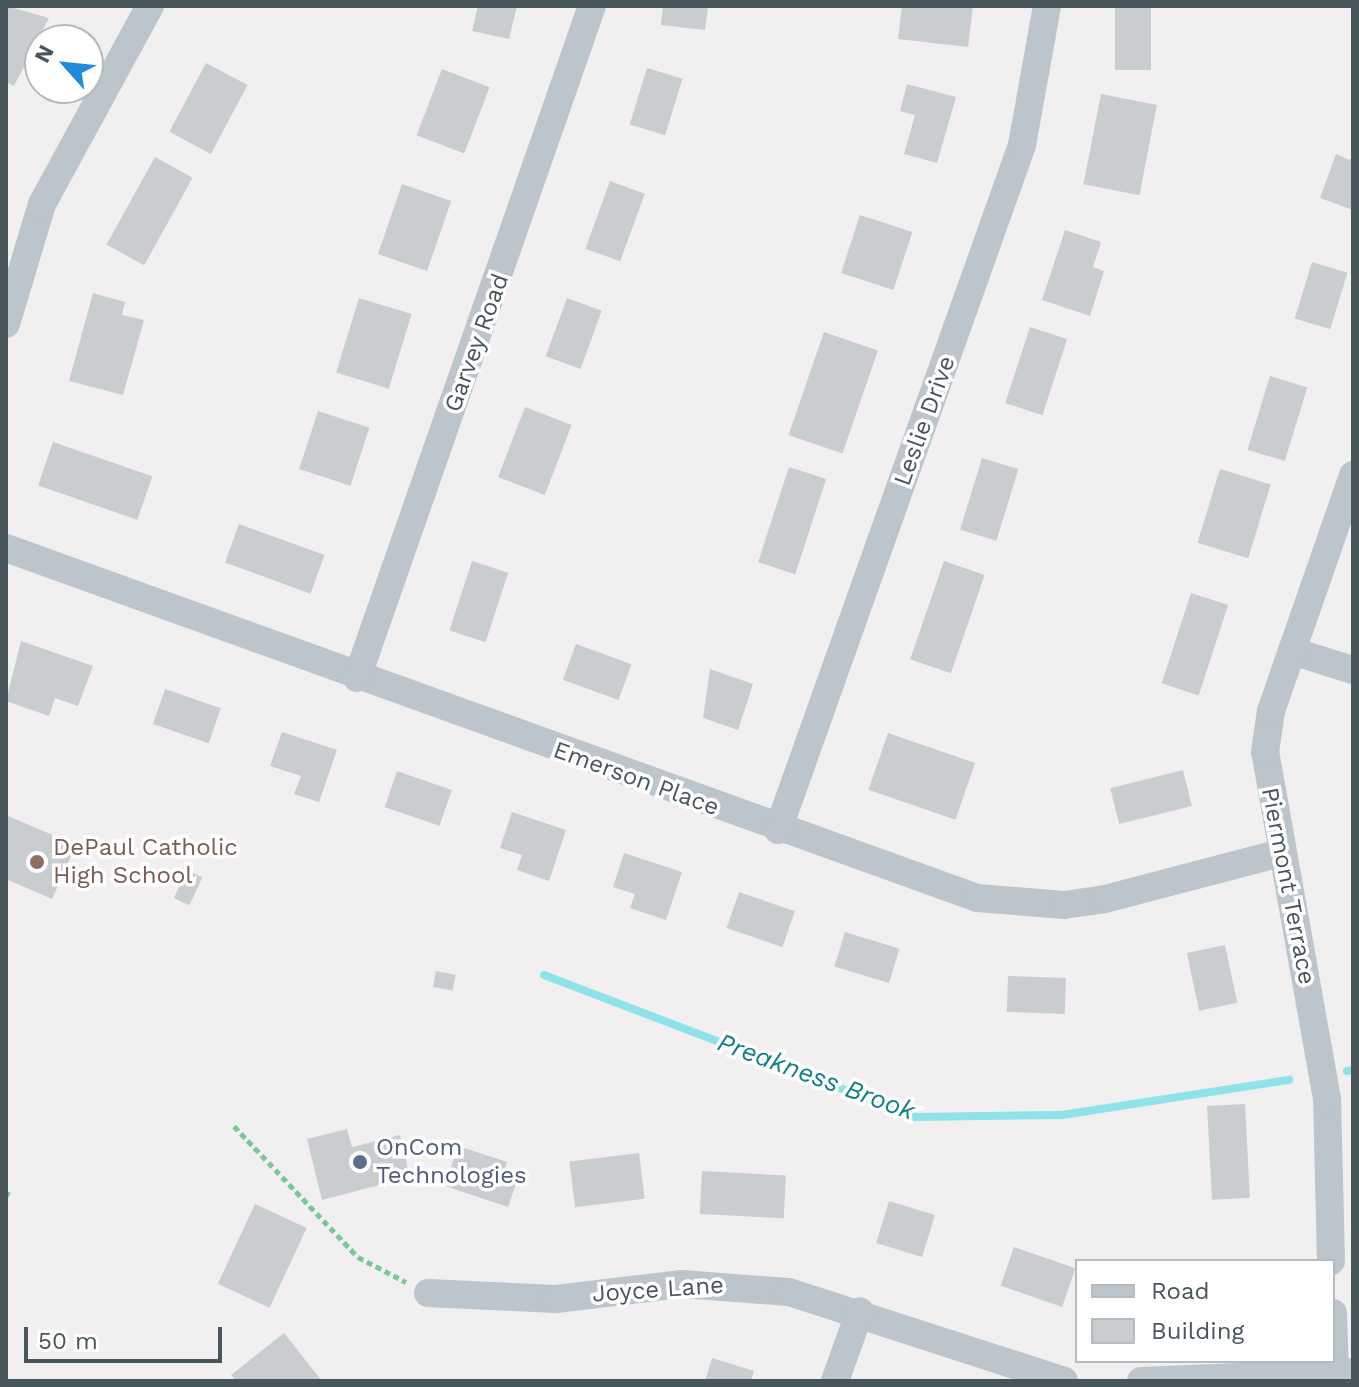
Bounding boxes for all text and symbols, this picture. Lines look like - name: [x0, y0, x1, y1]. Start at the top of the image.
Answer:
- north arrow: [24, 24, 104, 104]
- text: N: [29, 41, 59, 67]
- street label: Garvey Road: [439, 270, 515, 416]
- street label: Leslie Drive: [888, 352, 962, 490]
- street label: Emerson Place: [549, 736, 723, 822]
- street label: Piermont Terrace: [1255, 785, 1321, 987]
- place label: DePaul Catholic High School: [53, 834, 239, 890]
- marker: DePaul Catholic High School: [28, 853, 46, 871]
- water label: Preakness Brook: [713, 1027, 919, 1127]
- place label: OnCom Technologies: [376, 1134, 527, 1190]
- marker: OnCom Technologies: [351, 1153, 369, 1171]
- legend: [1075, 1259, 1335, 1363]
- street label: Joyce Lane: [591, 1271, 725, 1309]
- text: Road: [1151, 1277, 1210, 1305]
- scale bar: [28, 1311, 226, 1361]
- text: Building: [1151, 1317, 1244, 1345]
- text: 50 m: [38, 1327, 98, 1355]

